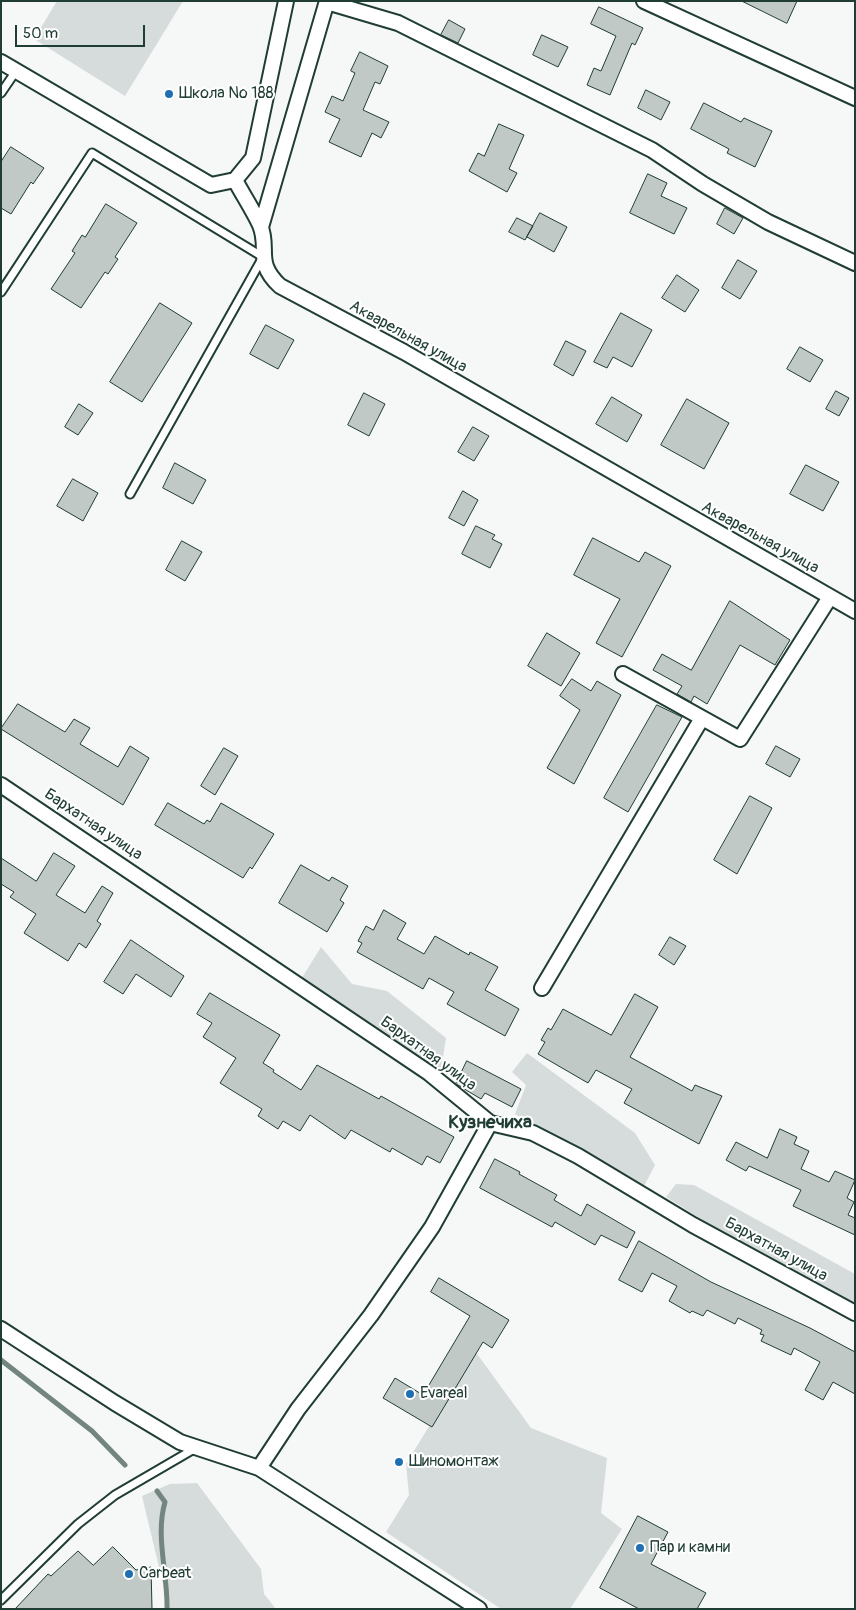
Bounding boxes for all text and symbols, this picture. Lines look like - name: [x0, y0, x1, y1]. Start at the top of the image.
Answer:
- scale bar: [18, 15, 148, 47]
- text: 50 m: [23, 24, 58, 43]
- place label: Школа № 188: [179, 84, 274, 104]
- marker: Школа № 188: [163, 88, 175, 100]
- street label: Акварельная улица: [346, 297, 470, 377]
- street label: Акварельная улица: [698, 498, 822, 578]
- street label: Бархатная улица: [40, 785, 146, 865]
- street label: Бархатная улица: [376, 1013, 480, 1095]
- district label: Кузнечиха: [448, 1112, 532, 1134]
- street label: Бархатная улица: [721, 1214, 831, 1286]
- place label: Evareal: [420, 1384, 467, 1404]
- marker: Evareal: [404, 1388, 416, 1400]
- place label: Шиномонтаж: [409, 1452, 499, 1472]
- marker: Шиномонтаж: [393, 1456, 405, 1468]
- place label: Пар и камни: [650, 1538, 730, 1558]
- marker: Пар и камни: [634, 1542, 646, 1554]
- place label: Carbeat: [139, 1564, 191, 1584]
- marker: Carbeat: [123, 1568, 135, 1580]

